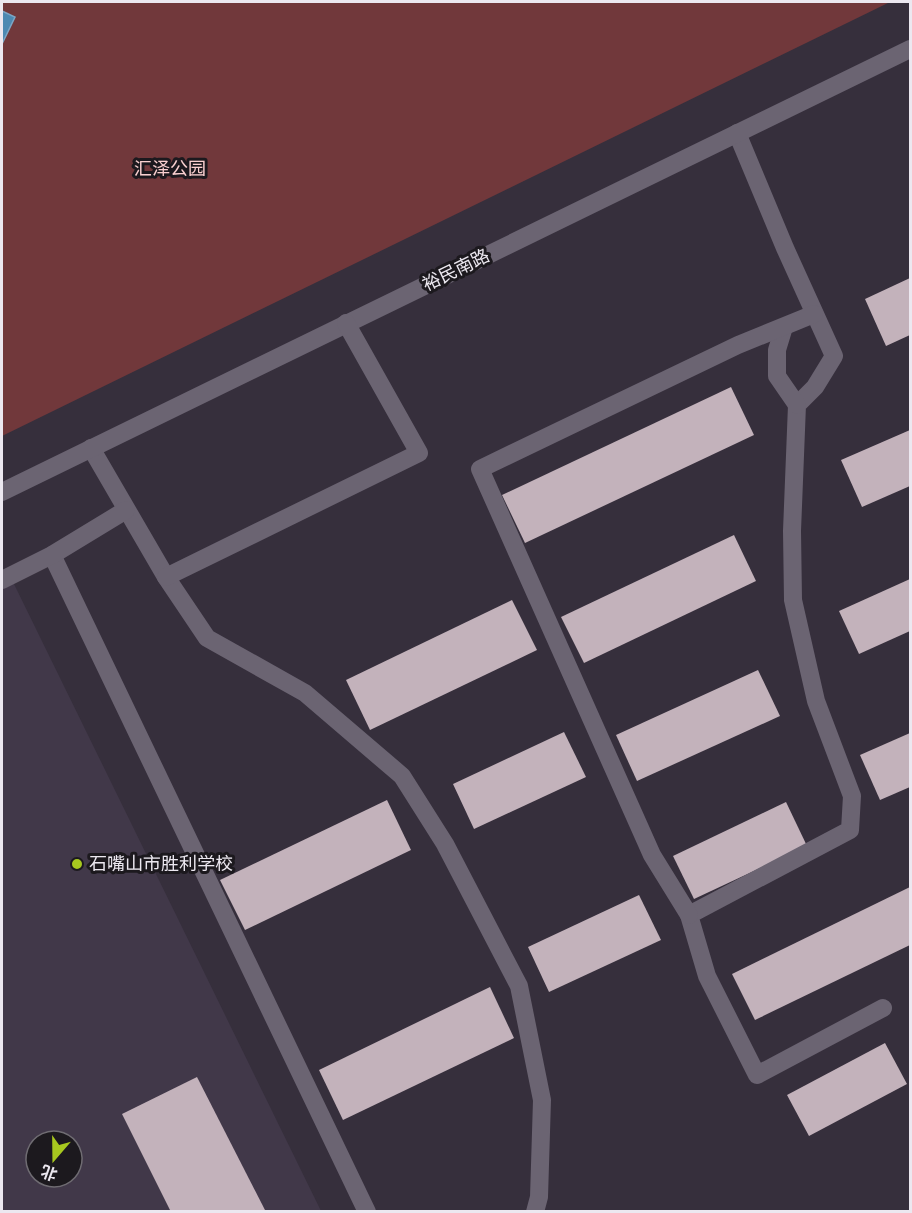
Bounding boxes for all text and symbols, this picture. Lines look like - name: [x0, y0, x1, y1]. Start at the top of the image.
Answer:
- park label: 汇泽公园: [134, 157, 206, 181]
- street label: 裕民南路: [418, 243, 494, 297]
- place label: 石嘴山市胜利学校: [89, 852, 233, 876]
- marker: 石嘴山市胜利学校: [70, 857, 84, 871]
- north arrow: [24, 1129, 84, 1189]
- text: 北: [38, 1160, 60, 1185]

